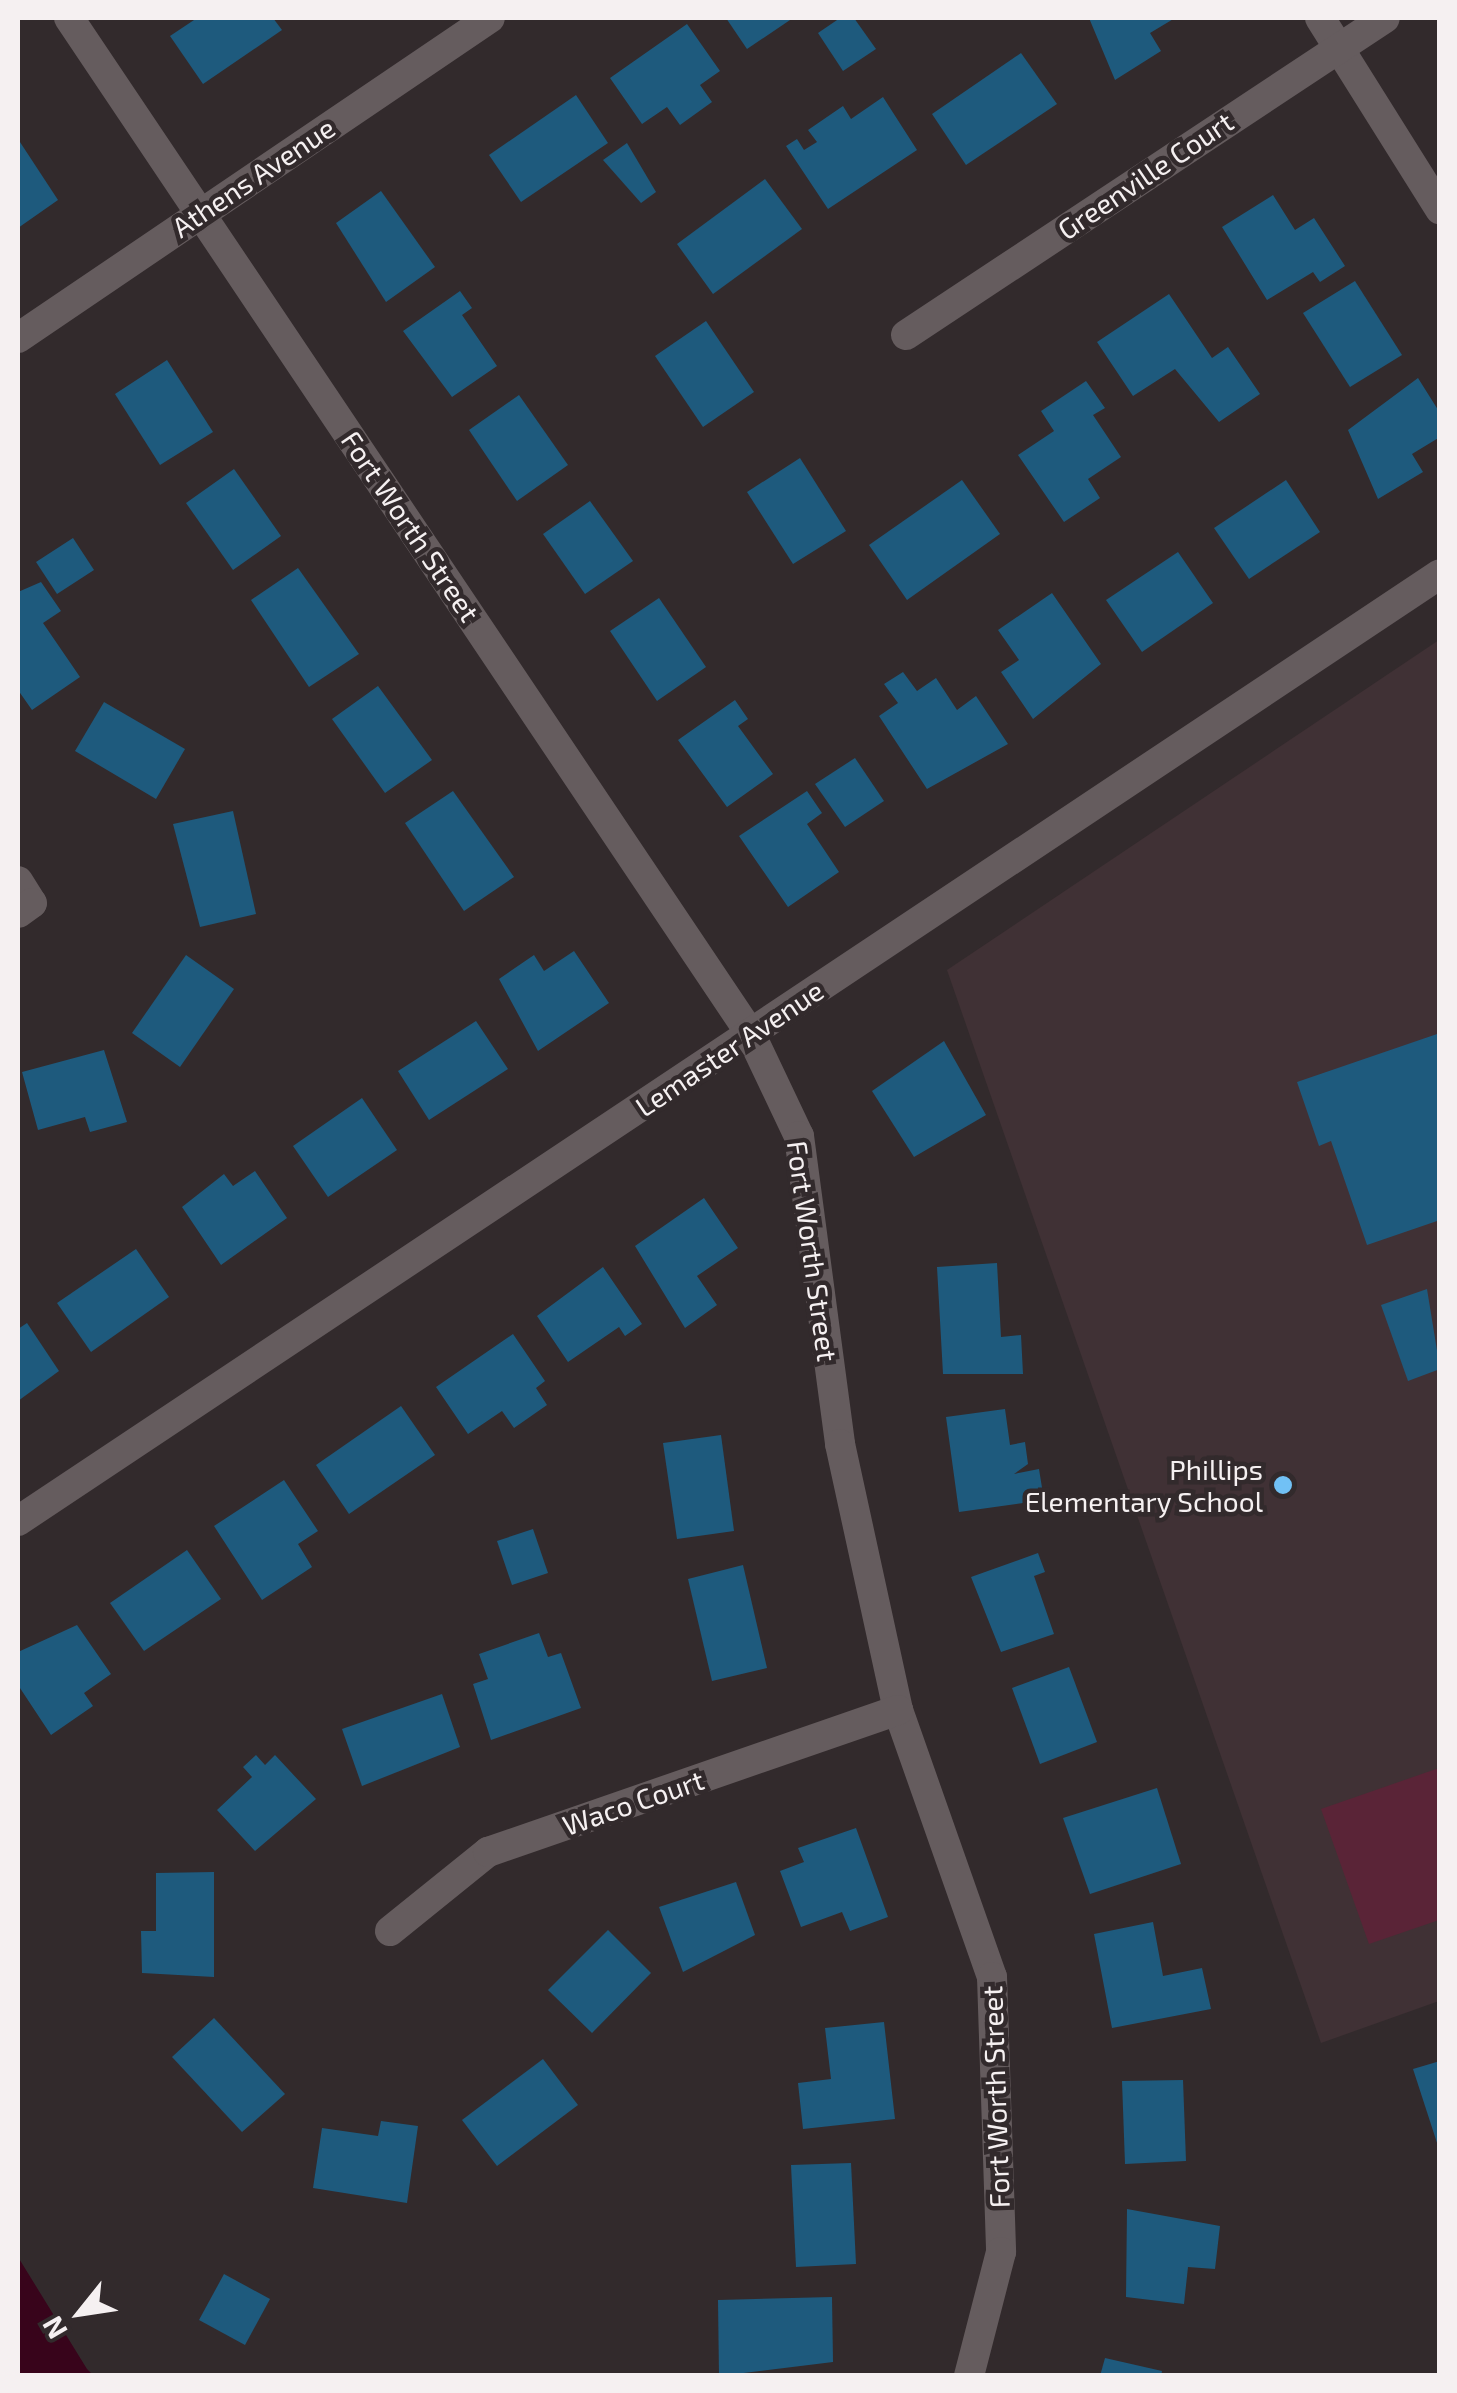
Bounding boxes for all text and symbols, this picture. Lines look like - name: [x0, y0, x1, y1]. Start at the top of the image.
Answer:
- street label: Greenville Court: [1051, 104, 1239, 246]
- street label: Athens Avenue: [165, 110, 341, 244]
- street label: Fort Worth Street: [335, 424, 487, 628]
- street label: Lemaster Avenue: [628, 972, 830, 1124]
- street label: Fort Worth Street: [781, 1138, 845, 1364]
- place label: Phillips Elementary School: [1024, 1452, 1263, 1518]
- marker: Phillips Elementary School: [1272, 1474, 1294, 1496]
- street label: Waco Court: [558, 1762, 708, 1842]
- street label: Fort Worth Street: [974, 1985, 1016, 2209]
- north arrow: [30, 2263, 130, 2363]
- text: N: [34, 2311, 74, 2345]

